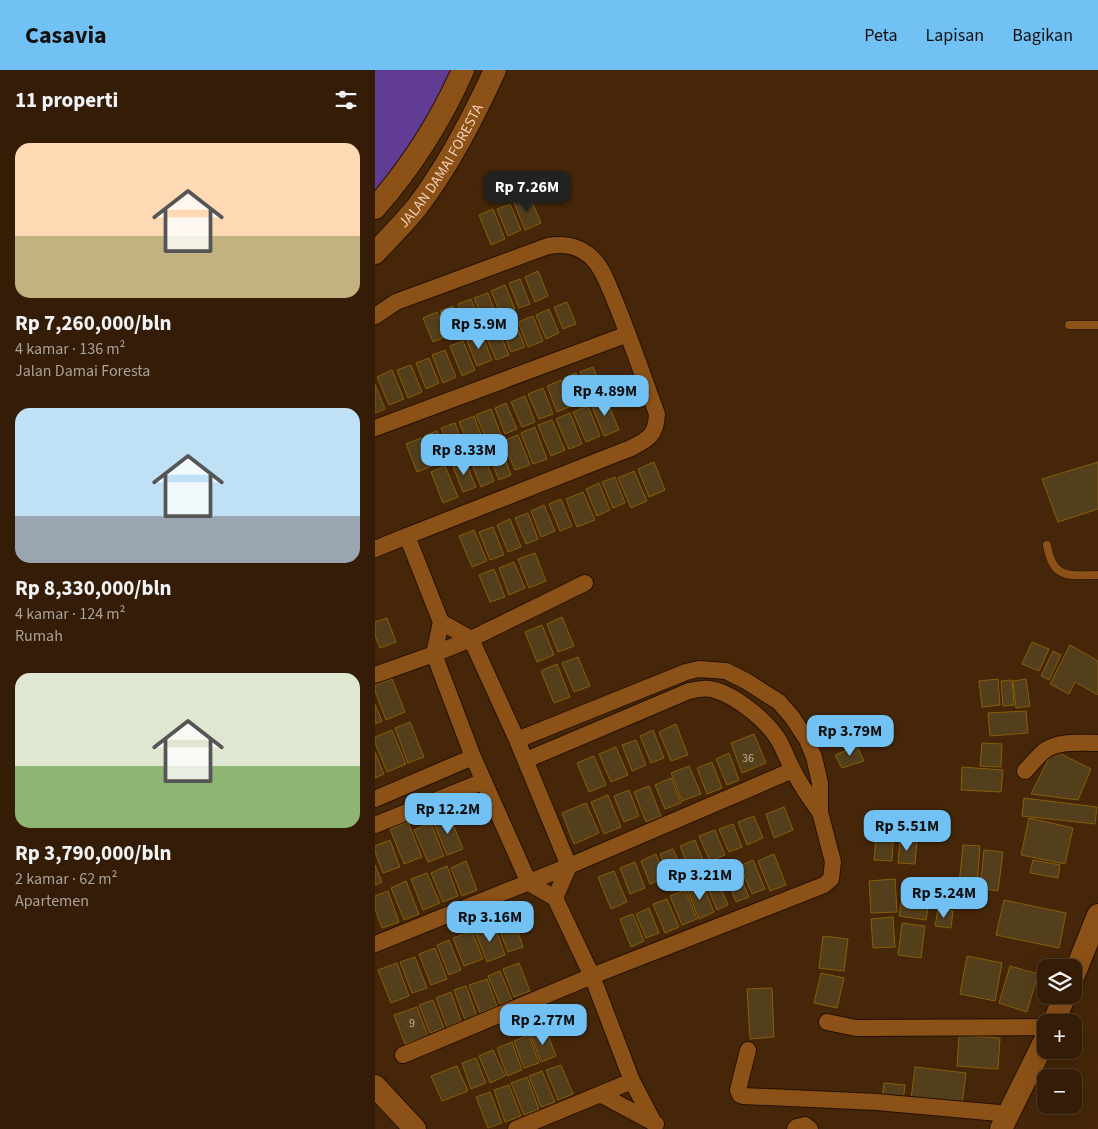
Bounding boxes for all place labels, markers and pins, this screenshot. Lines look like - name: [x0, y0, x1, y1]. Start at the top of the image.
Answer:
- pin: Rp 7.26M: [475, 170, 579, 213]
- pin: Rp 5.9M: [433, 308, 525, 350]
- pin: Rp 4.89M: [553, 374, 657, 417]
- pin: Rp 8.33M: [412, 434, 516, 476]
- pin: Rp 3.79M: [798, 714, 902, 757]
- pin: Rp 12.2M: [396, 792, 500, 835]
- pin: Rp 5.51M: [855, 810, 959, 852]
- pin: Rp 3.21M: [648, 858, 752, 901]
- pin: Rp 5.24M: [892, 876, 996, 919]
- pin: Rp 3.16M: [438, 900, 542, 943]
- pin: Rp 2.77M: [491, 1004, 595, 1046]

